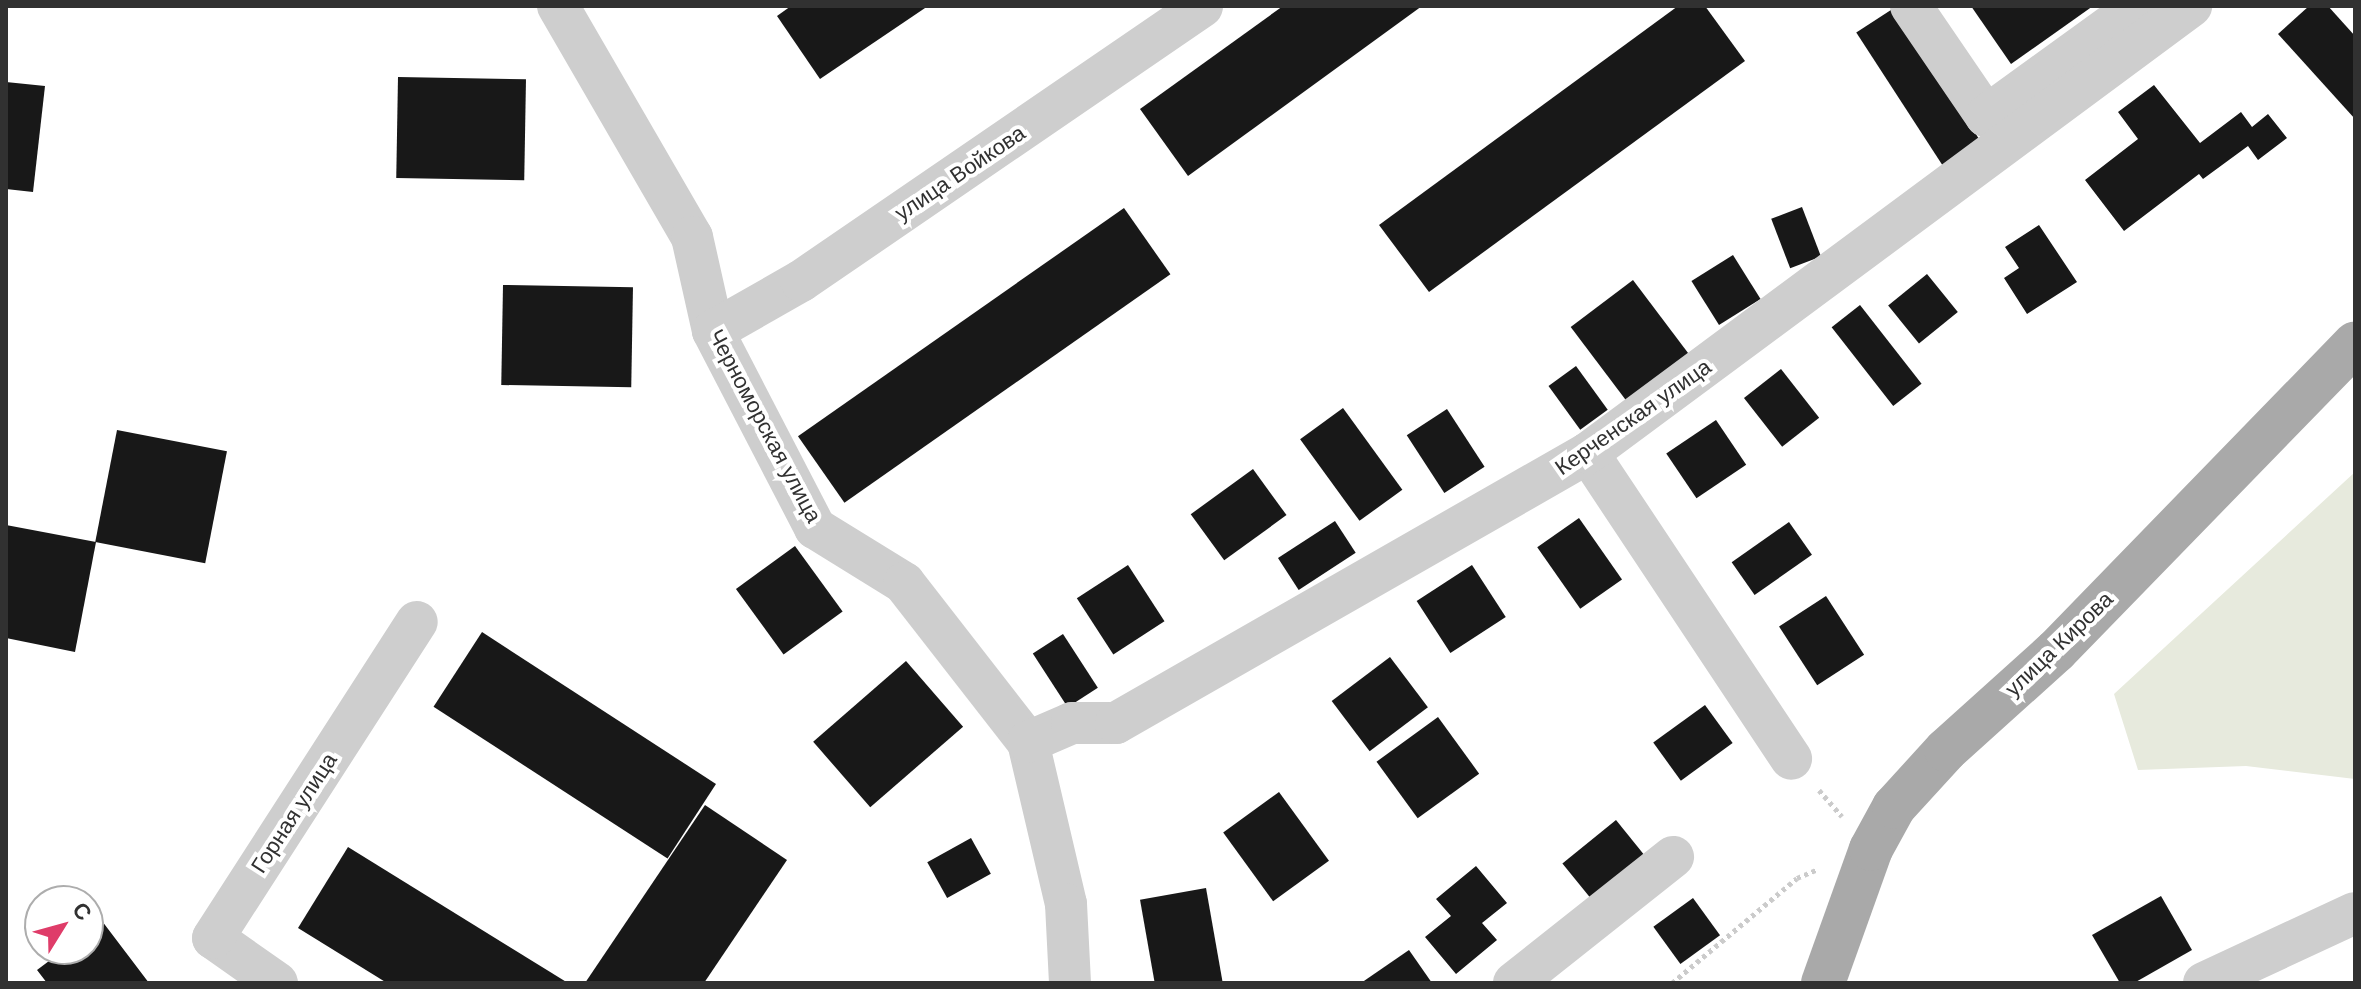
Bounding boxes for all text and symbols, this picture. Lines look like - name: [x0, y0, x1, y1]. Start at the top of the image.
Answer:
- street label: улица Войкова: [890, 120, 1030, 226]
- street label: Черноморская улица: [703, 325, 827, 527]
- street label: Керченская улица: [1550, 353, 1716, 481]
- street label: улица Кирова: [2000, 586, 2118, 702]
- street label: Горная улица: [245, 748, 343, 878]
- north arrow: [24, 885, 104, 965]
- text: С: [67, 898, 97, 925]

